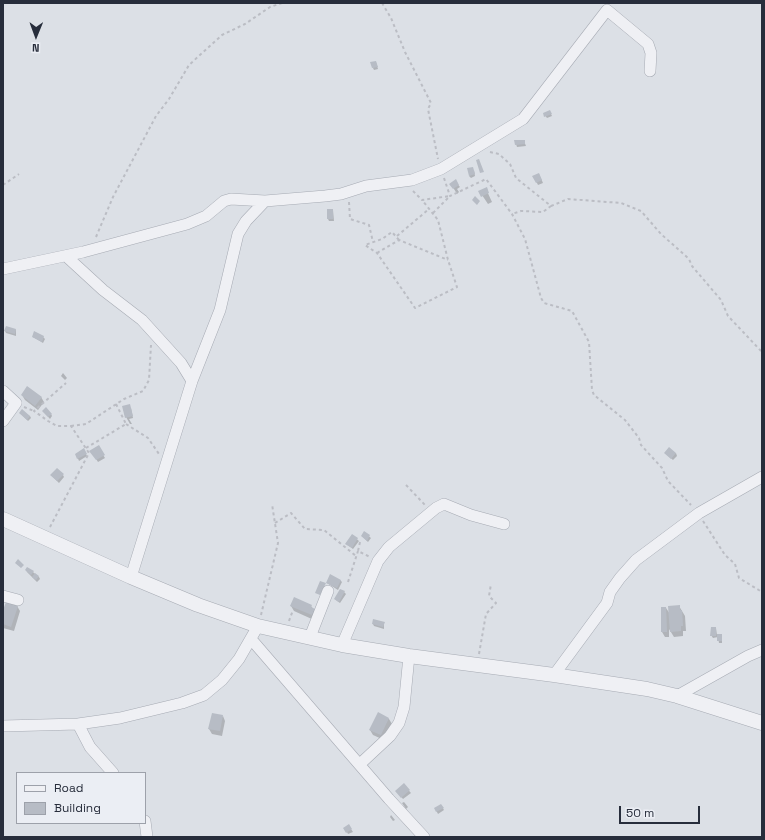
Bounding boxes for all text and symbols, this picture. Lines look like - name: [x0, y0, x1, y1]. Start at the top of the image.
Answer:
- north arrow: [16, 16, 56, 56]
- text: N: [32, 41, 40, 55]
- legend: [16, 772, 146, 824]
- text: Road: [54, 780, 83, 796]
- scale bar: [621, 798, 702, 824]
- text: Building: [54, 800, 101, 816]
- text: 50 m: [626, 805, 654, 821]

